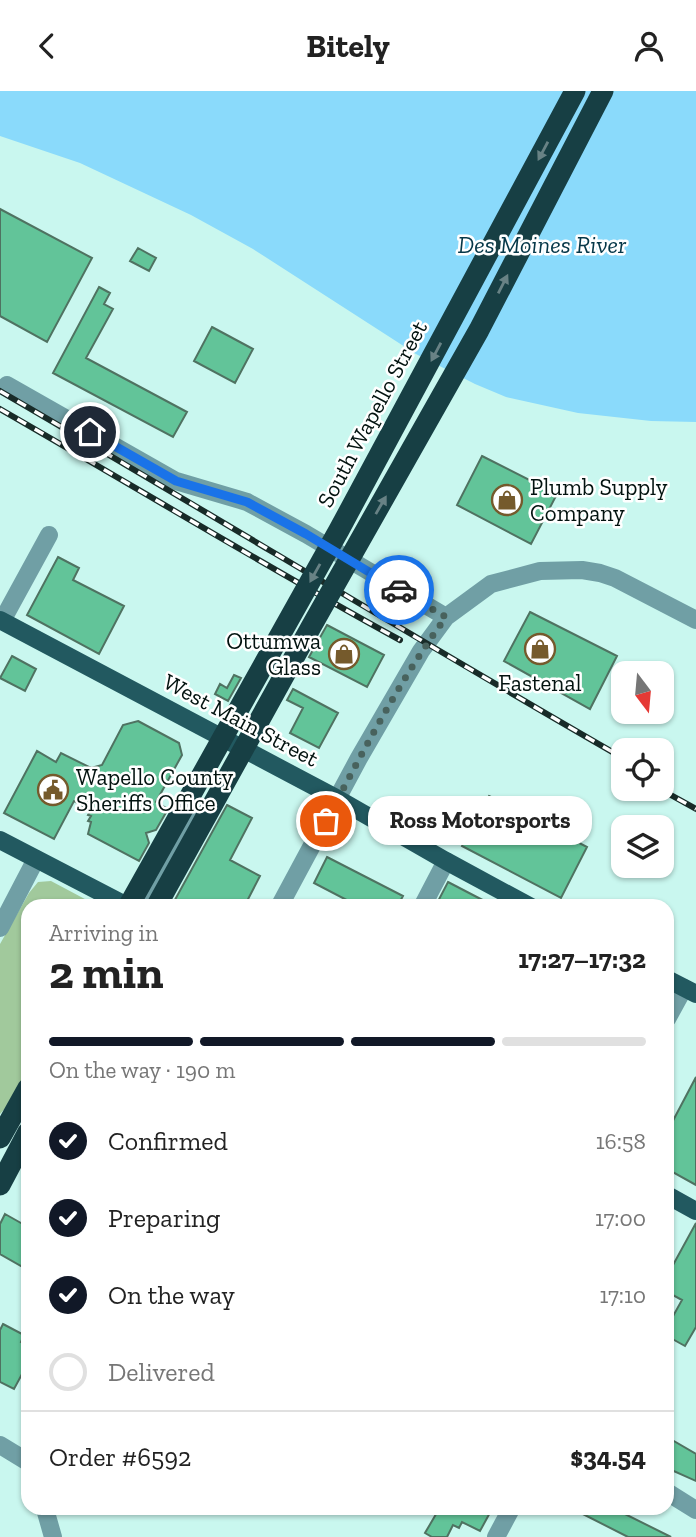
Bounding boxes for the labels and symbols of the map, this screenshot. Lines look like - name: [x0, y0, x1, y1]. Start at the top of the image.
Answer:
- one-way arrow: [537, 141, 549, 161]
- water label: Des Moines River: [458, 230, 627, 259]
- one-way arrow: [497, 274, 508, 294]
- street label: South Wapello Street: [311, 315, 433, 512]
- one-way arrow: [430, 342, 441, 362]
- pin: [60, 402, 120, 462]
- place label: Plumb Supply Company: [530, 473, 668, 527]
- shop icon: Plumb Supply Company: [490, 483, 524, 517]
- one-way arrow: [375, 495, 387, 514]
- courier: [364, 555, 434, 625]
- one-way arrow: [309, 564, 321, 583]
- place label: Ottumwa Glass: [226, 627, 321, 681]
- shop icon: Fastenal: [523, 632, 557, 666]
- shop icon: Ottumwa Glass: [327, 637, 361, 671]
- north arrow: [611, 661, 674, 725]
- street label: West Main Street: [159, 667, 324, 773]
- place label: Fastenal: [498, 669, 582, 697]
- place label: Wapello County Sheriffs Office: [76, 763, 234, 817]
- public building icon: Wapello County Sheriffs Office: [36, 773, 70, 807]
- pin: [296, 791, 356, 851]
- callout: Ross Motorsports: [368, 797, 592, 845]

